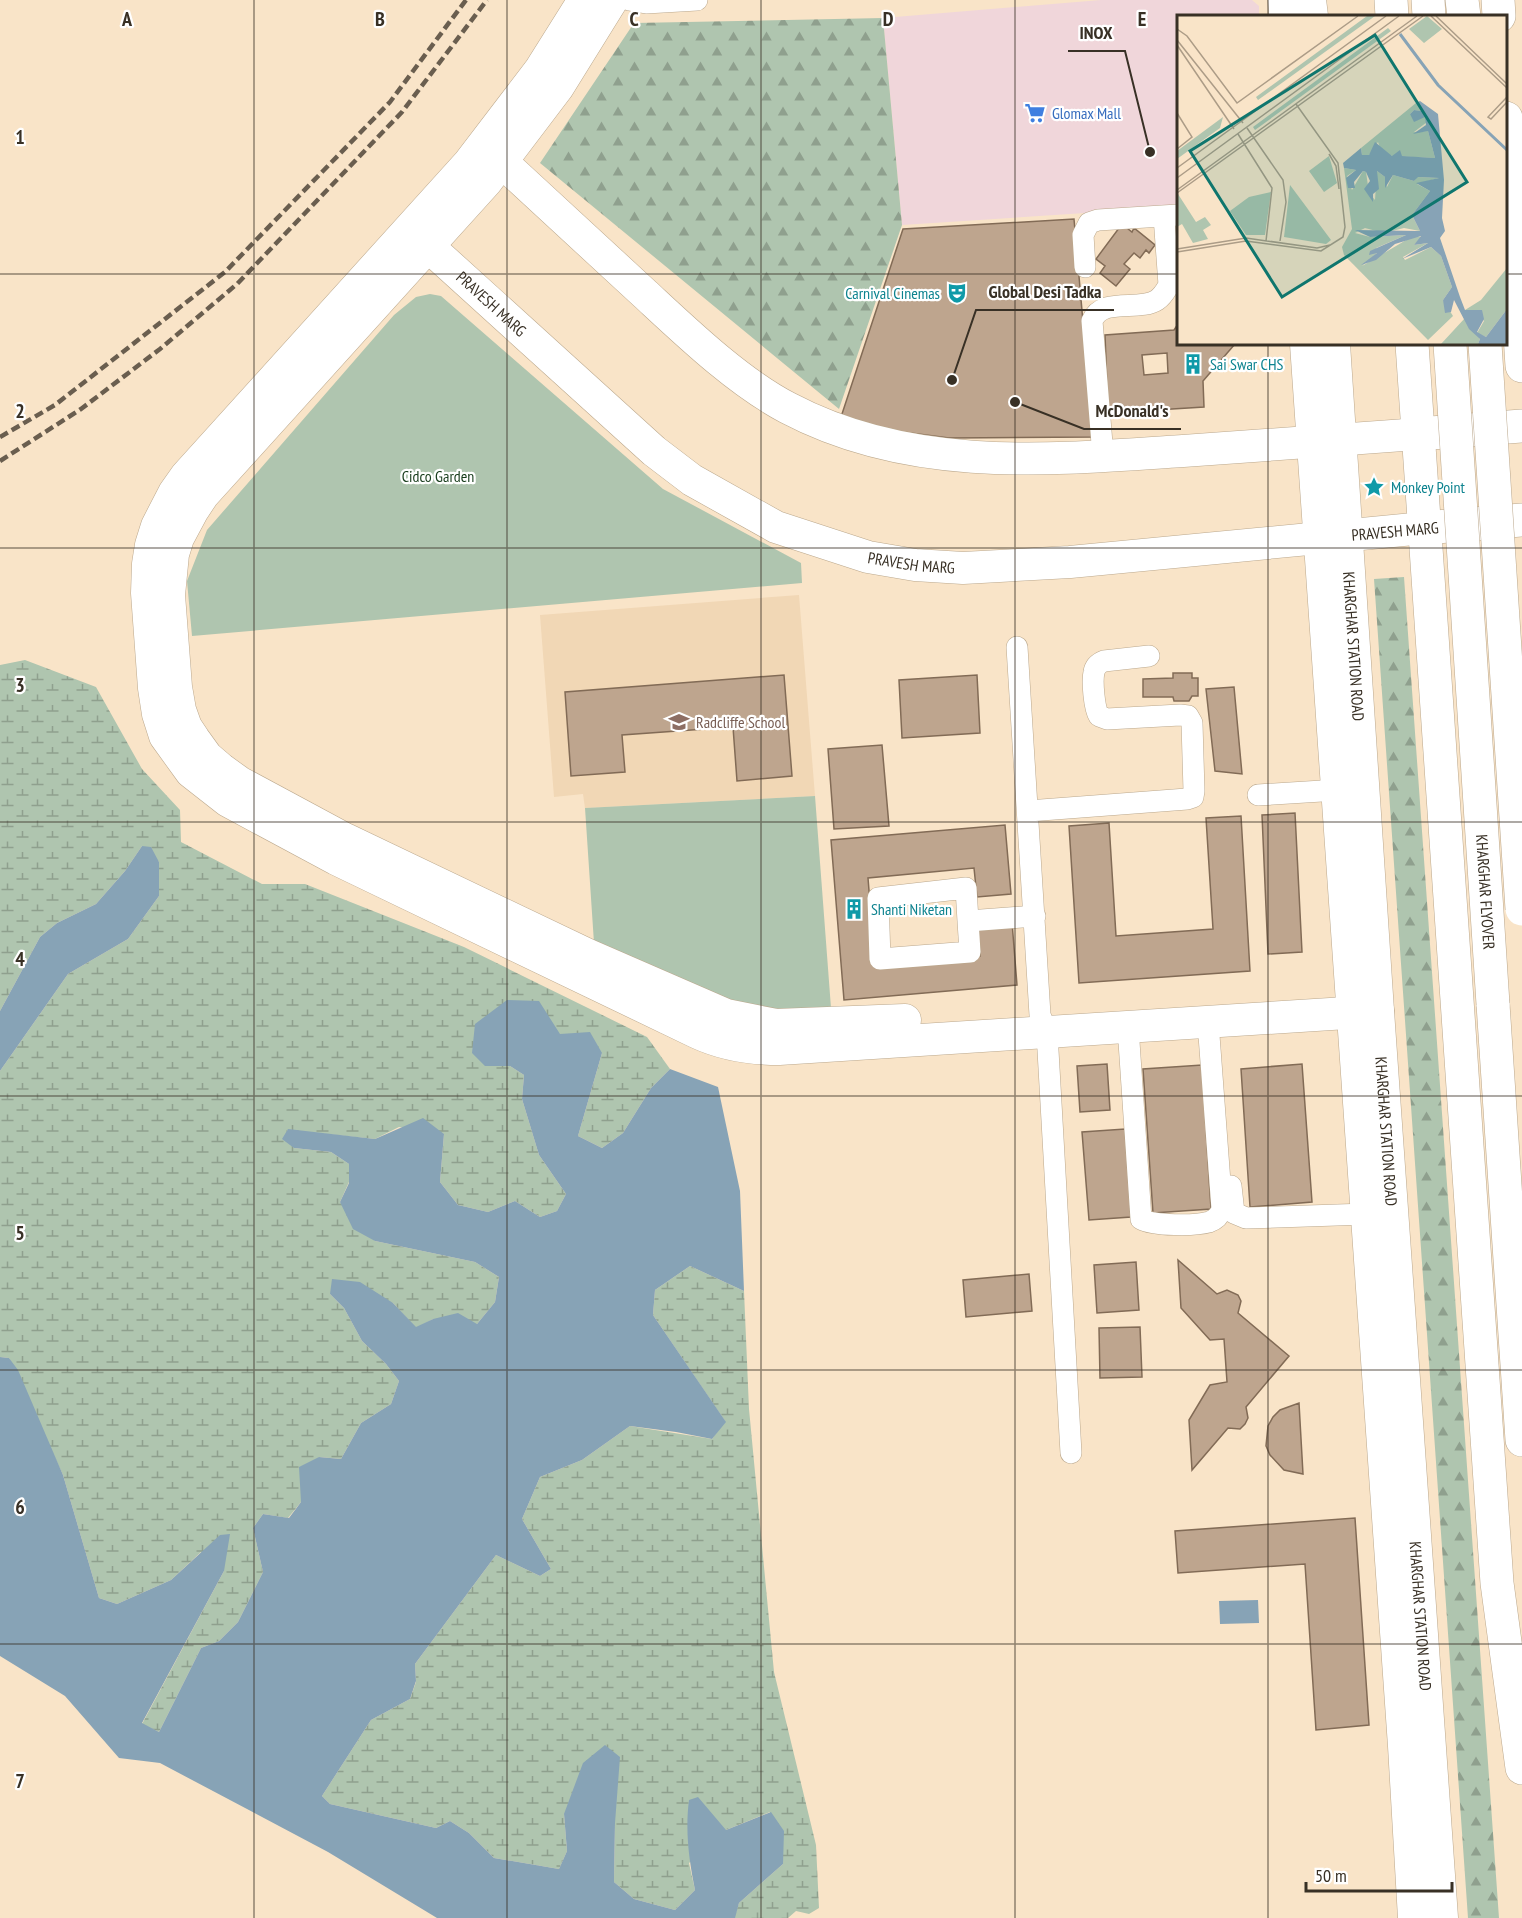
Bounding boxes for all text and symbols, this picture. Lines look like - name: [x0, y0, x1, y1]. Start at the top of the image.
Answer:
- text: A: [121, 6, 133, 32]
- text: B: [375, 6, 385, 32]
- text: C: [629, 6, 639, 32]
- text: D: [883, 6, 894, 32]
- text: E: [1138, 6, 1146, 32]
- callout: INOX: [1068, 15, 1125, 51]
- inset map: [1177, 15, 1507, 345]
- text: INOX: [1080, 21, 1113, 44]
- supermarket icon: Glomax Mall: [1023, 101, 1047, 125]
- place label: Glomax Mall: [1052, 103, 1121, 123]
- text: 1: [15, 124, 25, 150]
- street label: PRAVESH MARG: [452, 267, 531, 341]
- callout: Global Desi Tadka: [976, 274, 1114, 310]
- text: Global Desi Tadka: [988, 280, 1102, 303]
- theatre icon: Carnival Cinemas: [945, 281, 969, 305]
- place label: Carnival Cinemas: [845, 283, 940, 303]
- building icon: Sai Swar CHS: [1181, 352, 1205, 376]
- place label: Sai Swar CHS: [1210, 354, 1283, 374]
- callout: McDonald's: [1084, 393, 1181, 429]
- text: 2: [15, 398, 25, 424]
- text: McDonald's: [1096, 399, 1168, 422]
- park label: Cidco Garden: [402, 466, 474, 486]
- place icon: Monkey Point: [1362, 475, 1386, 499]
- place label: Monkey Point: [1391, 477, 1466, 497]
- street label: PRAVESH MARG: [1351, 517, 1440, 545]
- street label: PRAVESH MARG: [866, 547, 956, 577]
- street label: KHARGHAR STATION ROAD: [1339, 571, 1369, 722]
- text: 3: [15, 672, 25, 698]
- school or university icon: Radcliffe School: [667, 710, 691, 734]
- place label: Radcliffe School: [696, 712, 785, 732]
- street label: KHARGHAR FLYOVER: [1472, 834, 1499, 950]
- building icon: Shanti Niketan: [842, 897, 866, 921]
- place label: Shanti Niketan: [871, 899, 952, 919]
- text: 4: [15, 946, 25, 972]
- street label: KHARGHAR STATION ROAD: [1371, 1056, 1402, 1207]
- text: 5: [15, 1220, 25, 1246]
- text: 6: [15, 1494, 25, 1520]
- street label: KHARGHAR STATION ROAD: [1405, 1541, 1436, 1691]
- text: 7: [15, 1768, 25, 1794]
- scale bar: [1306, 1855, 1452, 1893]
- text: 50 m: [1315, 1864, 1347, 1887]

